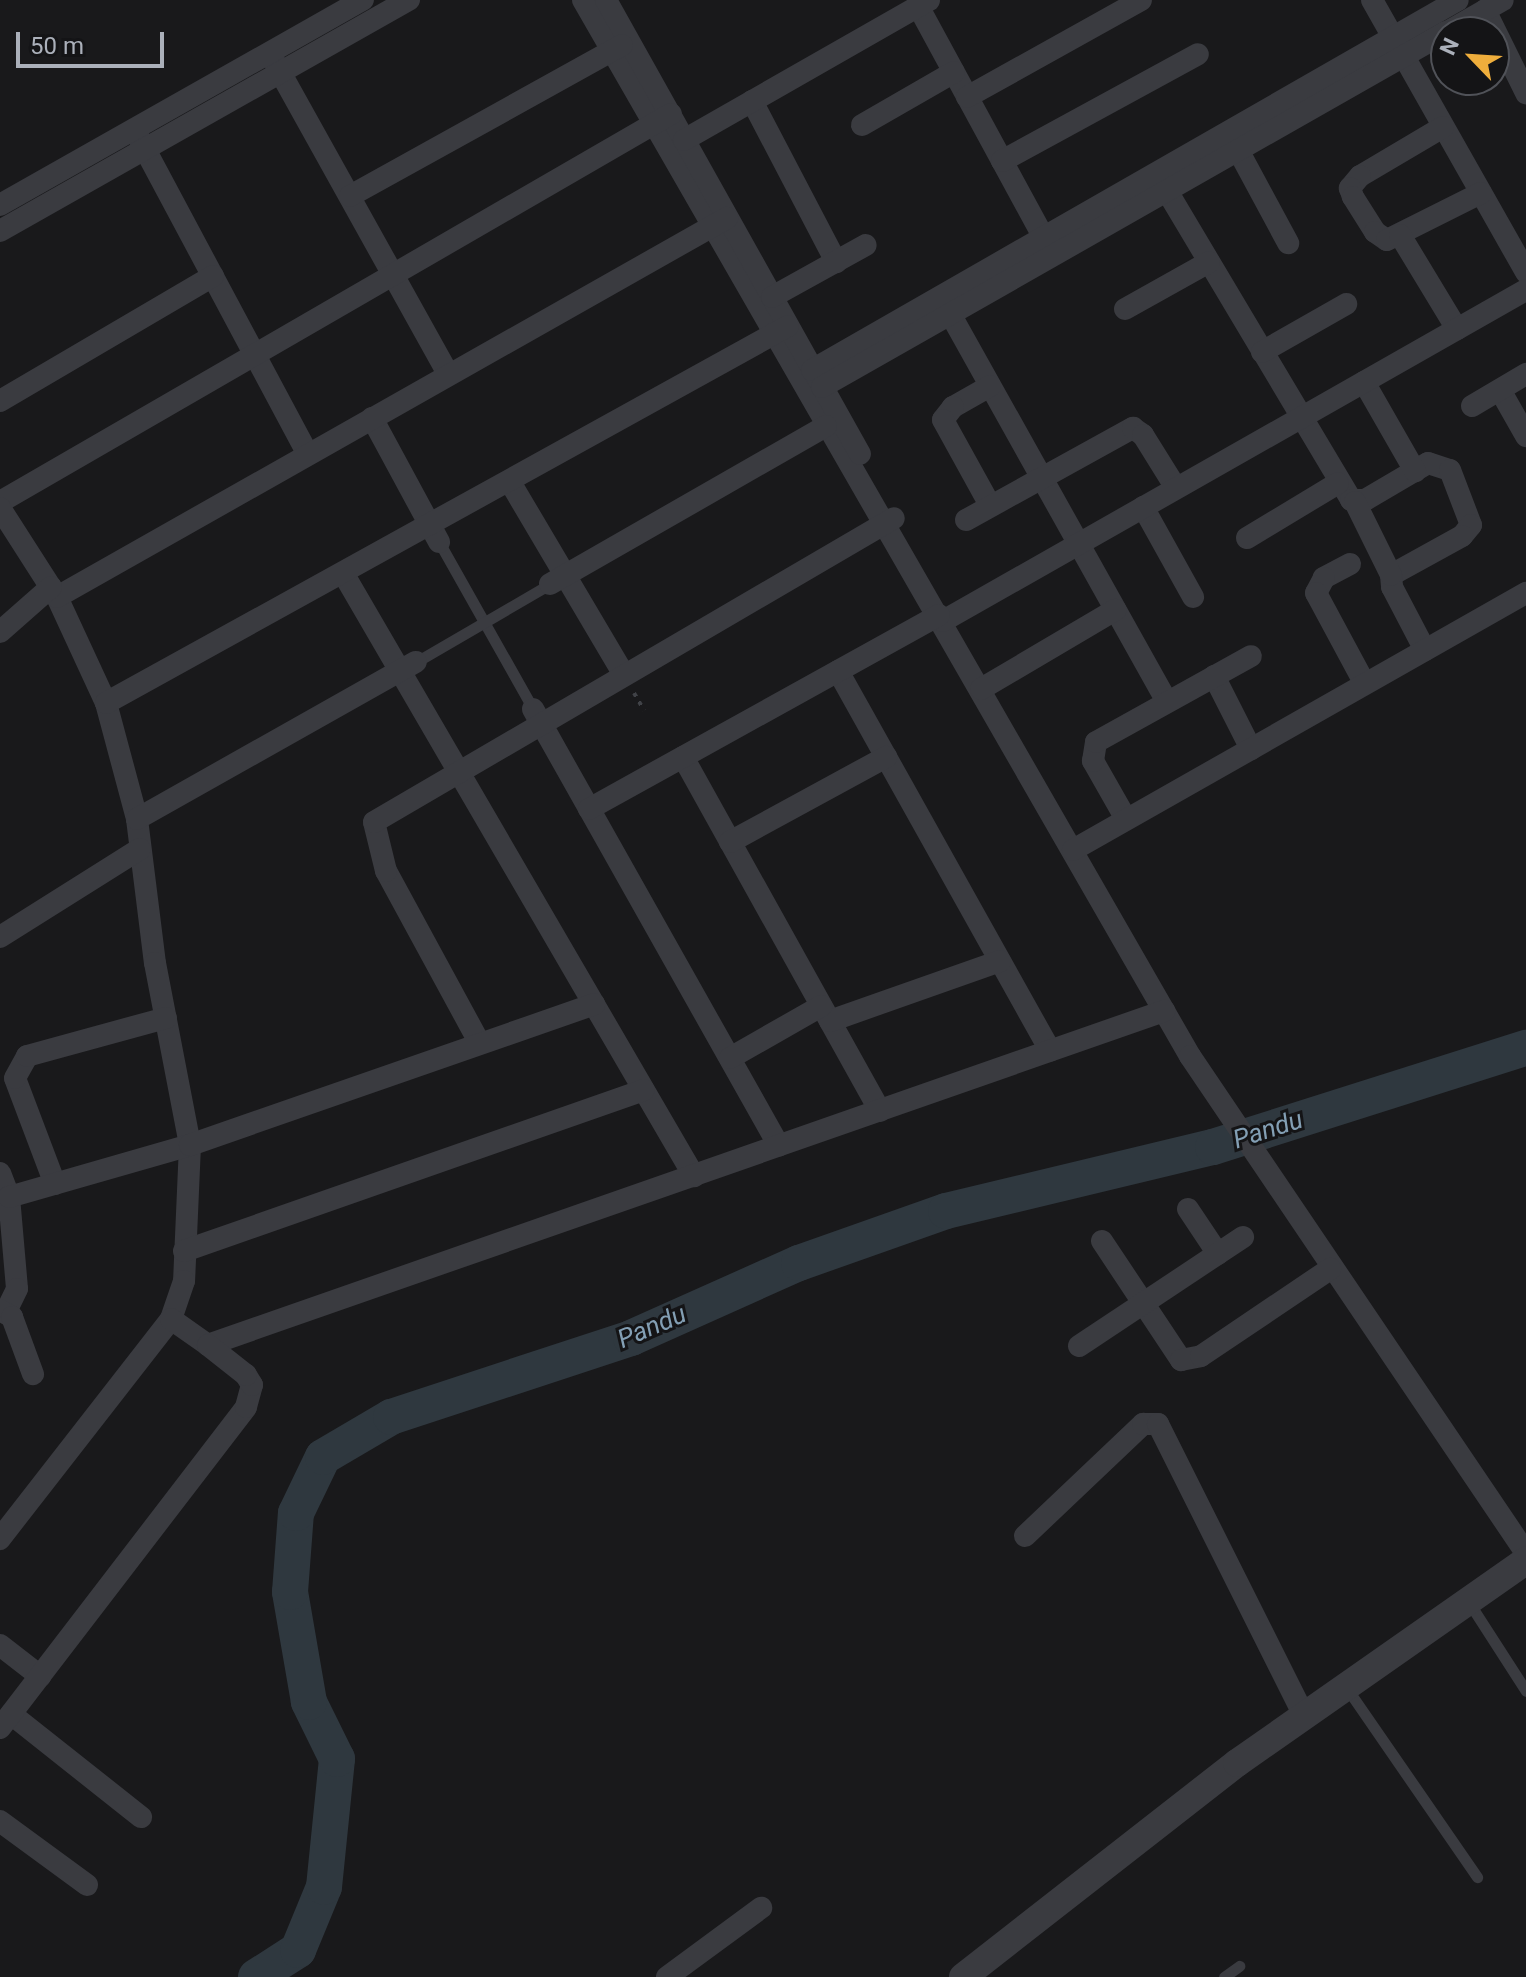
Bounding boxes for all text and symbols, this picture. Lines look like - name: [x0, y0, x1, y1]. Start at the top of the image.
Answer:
- scale bar: [20, 16, 168, 66]
- north arrow: [1430, 16, 1510, 96]
- text: 50 m: [30, 32, 84, 60]
- text: N: [1435, 34, 1464, 59]
- water label: Pandu: [1229, 1104, 1307, 1156]
- water label: Pandu: [613, 1299, 691, 1355]

